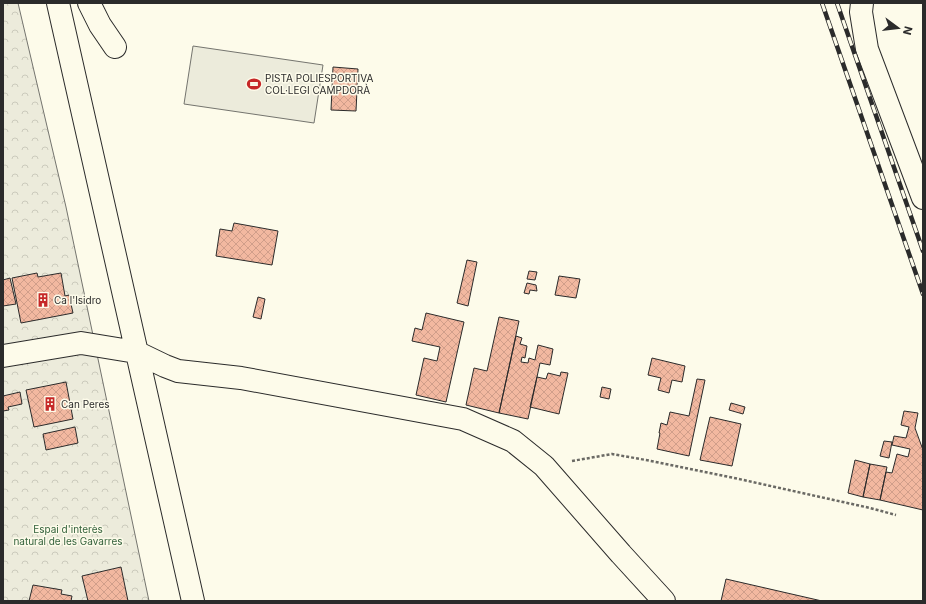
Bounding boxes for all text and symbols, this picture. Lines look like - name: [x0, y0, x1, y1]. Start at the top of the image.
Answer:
- north arrow: [878, 8, 918, 48]
- text: N: [900, 25, 916, 36]
- place label: PISTA POLIESPORTIVA COL·LEGI CAMPDORÀ: [265, 72, 373, 96]
- sports icon: PISTA POLIESPORTIVA COL·LEGI CAMPDORÀ: [246, 76, 262, 92]
- building icon: Ca l'Isidro: [35, 292, 51, 308]
- place label: Ca l'Isidro: [54, 294, 101, 306]
- building icon: Can Peres: [42, 396, 58, 412]
- place label: Can Peres: [61, 398, 110, 410]
- park label: Espai d'interès natural de les Gavarres: [13, 523, 123, 547]

